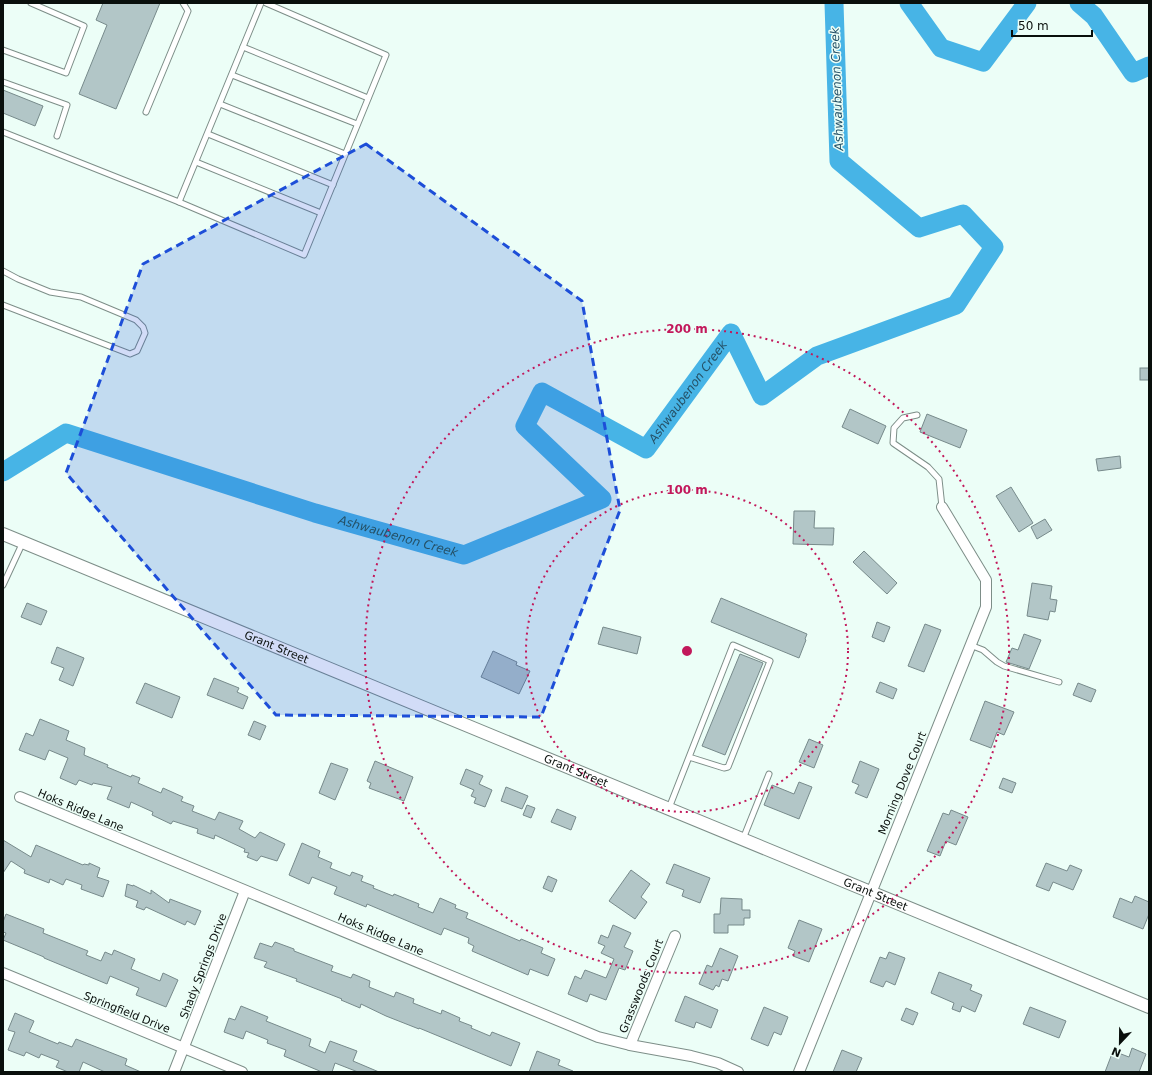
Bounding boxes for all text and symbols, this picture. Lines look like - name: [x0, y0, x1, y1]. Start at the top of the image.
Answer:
- scale bar: [1012, 12, 1092, 38]
- text: 50 m: [1018, 19, 1049, 33]
- water label: Ashwaubenon Creek: [828, 26, 846, 152]
- text: 200 m: [666, 322, 708, 336]
- water label: Ashwaubenon Creek: [645, 337, 731, 446]
- text: 100 m: [666, 483, 708, 497]
- water label: Ashwaubenon Creek: [336, 513, 460, 560]
- street label: Grant Street: [242, 628, 311, 667]
- centre of rings: [680, 644, 694, 658]
- street label: Morning Dove Court: [876, 729, 929, 837]
- street label: Grant Street: [542, 752, 610, 790]
- street label: Hoks Ridge Lane: [36, 786, 126, 835]
- street label: Grant Street: [841, 876, 910, 914]
- street label: Hoks Ridge Lane: [336, 910, 426, 959]
- street label: Shady Springs Drive: [177, 911, 230, 1021]
- street label: Grasswoods Court: [617, 937, 667, 1035]
- street label: Springfield Drive: [82, 989, 172, 1036]
- north arrow: [1100, 1023, 1140, 1063]
- text: N: [1110, 1044, 1123, 1060]

